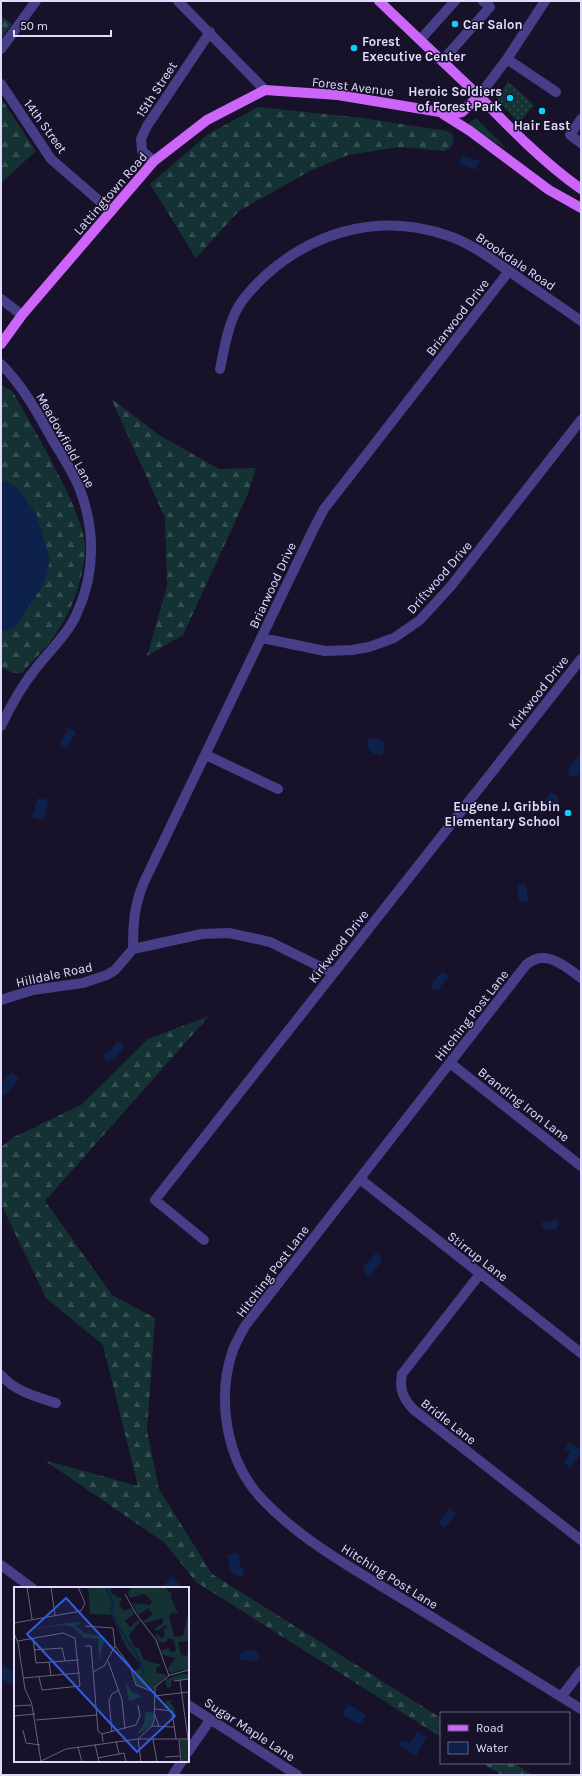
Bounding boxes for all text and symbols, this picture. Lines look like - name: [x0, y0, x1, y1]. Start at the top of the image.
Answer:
- scale bar: [14, 12, 111, 38]
- place label: Car Salon: [463, 17, 523, 32]
- text: 50 m: [20, 19, 48, 33]
- marker: Car Salon: [450, 19, 460, 29]
- place label: Forest Executive Center: [362, 34, 466, 64]
- marker: Forest Executive Center: [349, 43, 359, 53]
- street label: 15th Street: [133, 59, 180, 120]
- street label: Forest Avenue: [311, 74, 395, 99]
- place label: Heroic Soldiers of Forest Park: [408, 84, 502, 114]
- marker: Heroic Soldiers of Forest Park: [505, 93, 515, 103]
- street label: 14th Street: [21, 96, 70, 156]
- marker: Hair East: [537, 106, 547, 116]
- place label: Hair East: [514, 118, 570, 133]
- street label: Lattingtown Road: [70, 149, 150, 238]
- street label: Brookdale Road: [473, 229, 558, 293]
- street label: Briarwood Drive: [423, 276, 492, 359]
- street label: Meadowfield Lane: [33, 390, 98, 491]
- street label: Driftwood Drive: [404, 538, 475, 617]
- street label: Briarwood Drive: [246, 539, 299, 631]
- street label: Kirkwood Drive: [505, 653, 572, 732]
- place label: Eugene J. Gribbin Elementary School: [445, 799, 560, 829]
- marker: Eugene J. Gribbin Elementary School: [563, 808, 573, 818]
- street label: Kirkwood Drive: [305, 907, 372, 986]
- street label: Hilldale Road: [14, 959, 94, 990]
- street label: Hitching Post Lane: [431, 967, 512, 1064]
- street label: Branding Iron Lane: [475, 1064, 573, 1145]
- street label: Hitching Post Lane: [233, 1222, 312, 1320]
- street label: Stirrup Lane: [445, 1228, 511, 1285]
- street label: Bridle Lane: [418, 1395, 479, 1448]
- street label: Hitching Post Lane: [339, 1541, 441, 1612]
- inset map: [14, 1587, 189, 1762]
- street label: Sugar Maple Lane: [202, 1695, 298, 1764]
- legend: [440, 1712, 570, 1764]
- text: Road: [476, 1721, 504, 1735]
- text: Water: [476, 1741, 509, 1755]

